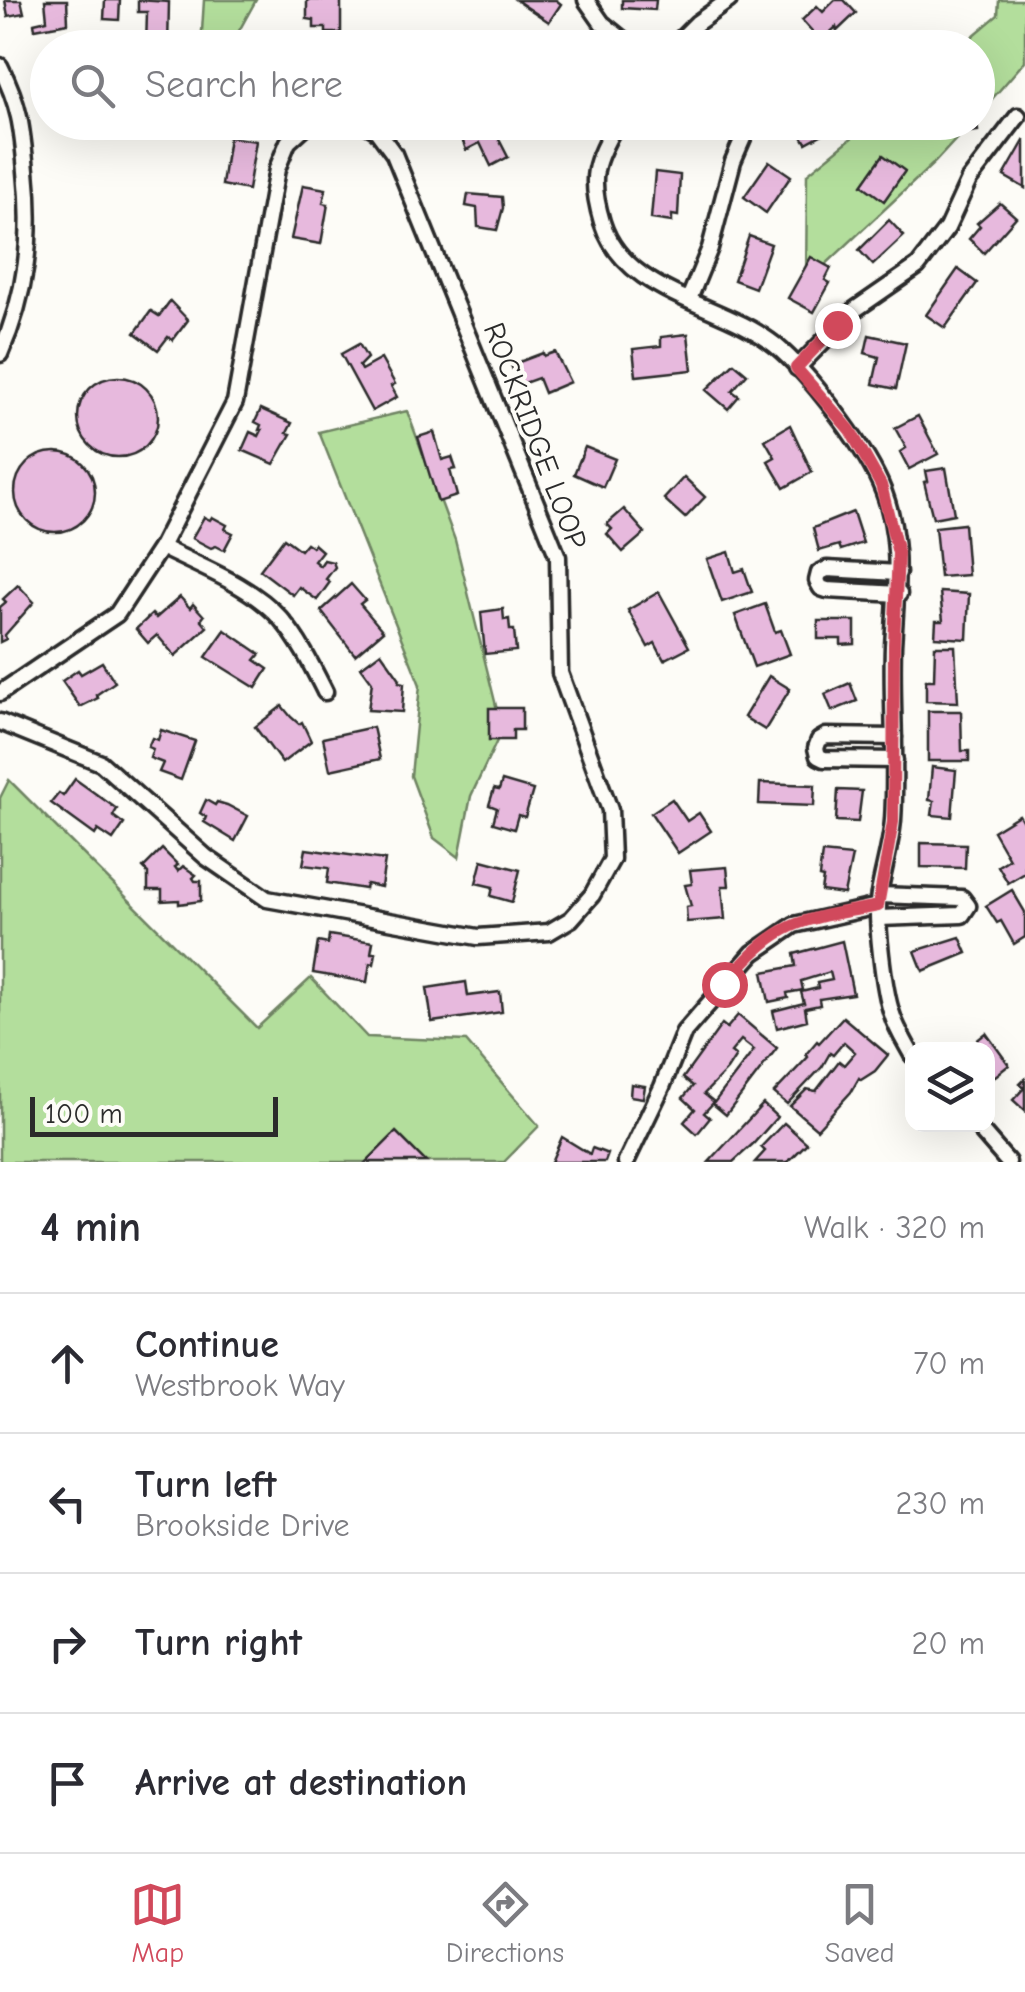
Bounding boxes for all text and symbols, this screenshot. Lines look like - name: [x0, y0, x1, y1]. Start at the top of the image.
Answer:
- search box: [30, 30, 995, 140]
- icon: search: [65, 58, 120, 113]
- text: Search here: [145, 63, 343, 107]
- route end: [815, 303, 861, 349]
- street label: ROCKRIDGE LOOP: [476, 318, 594, 554]
- route start: [702, 962, 748, 1008]
- map controls: [905, 1042, 995, 1132]
- button: layers: [905, 1042, 995, 1132]
- scale bar: [30, 1092, 278, 1136]
- text: 100 m: [45, 1098, 123, 1130]
- text: 4 min: [40, 1203, 141, 1252]
- text: Walk · 320 m: [804, 1209, 985, 1246]
- text: Continue: [135, 1323, 279, 1367]
- icon: ahead: [40, 1336, 95, 1391]
- text: 70 m: [913, 1345, 985, 1382]
- text: Westbrook Way: [135, 1367, 345, 1404]
- text: Turn left: [135, 1463, 276, 1507]
- icon: left: [40, 1476, 95, 1531]
- text: 230 m: [895, 1485, 985, 1522]
- text: Brookside Drive: [135, 1507, 349, 1544]
- icon: right: [40, 1616, 95, 1671]
- text: Turn right: [135, 1621, 302, 1665]
- text: 20 m: [912, 1625, 985, 1662]
- icon: arrive: [40, 1756, 95, 1811]
- text: Arrive at destination: [135, 1761, 467, 1805]
- tab: Map: [130, 1877, 185, 1969]
- tab: Directions: [446, 1877, 564, 1969]
- tab: Saved: [825, 1877, 895, 1969]

